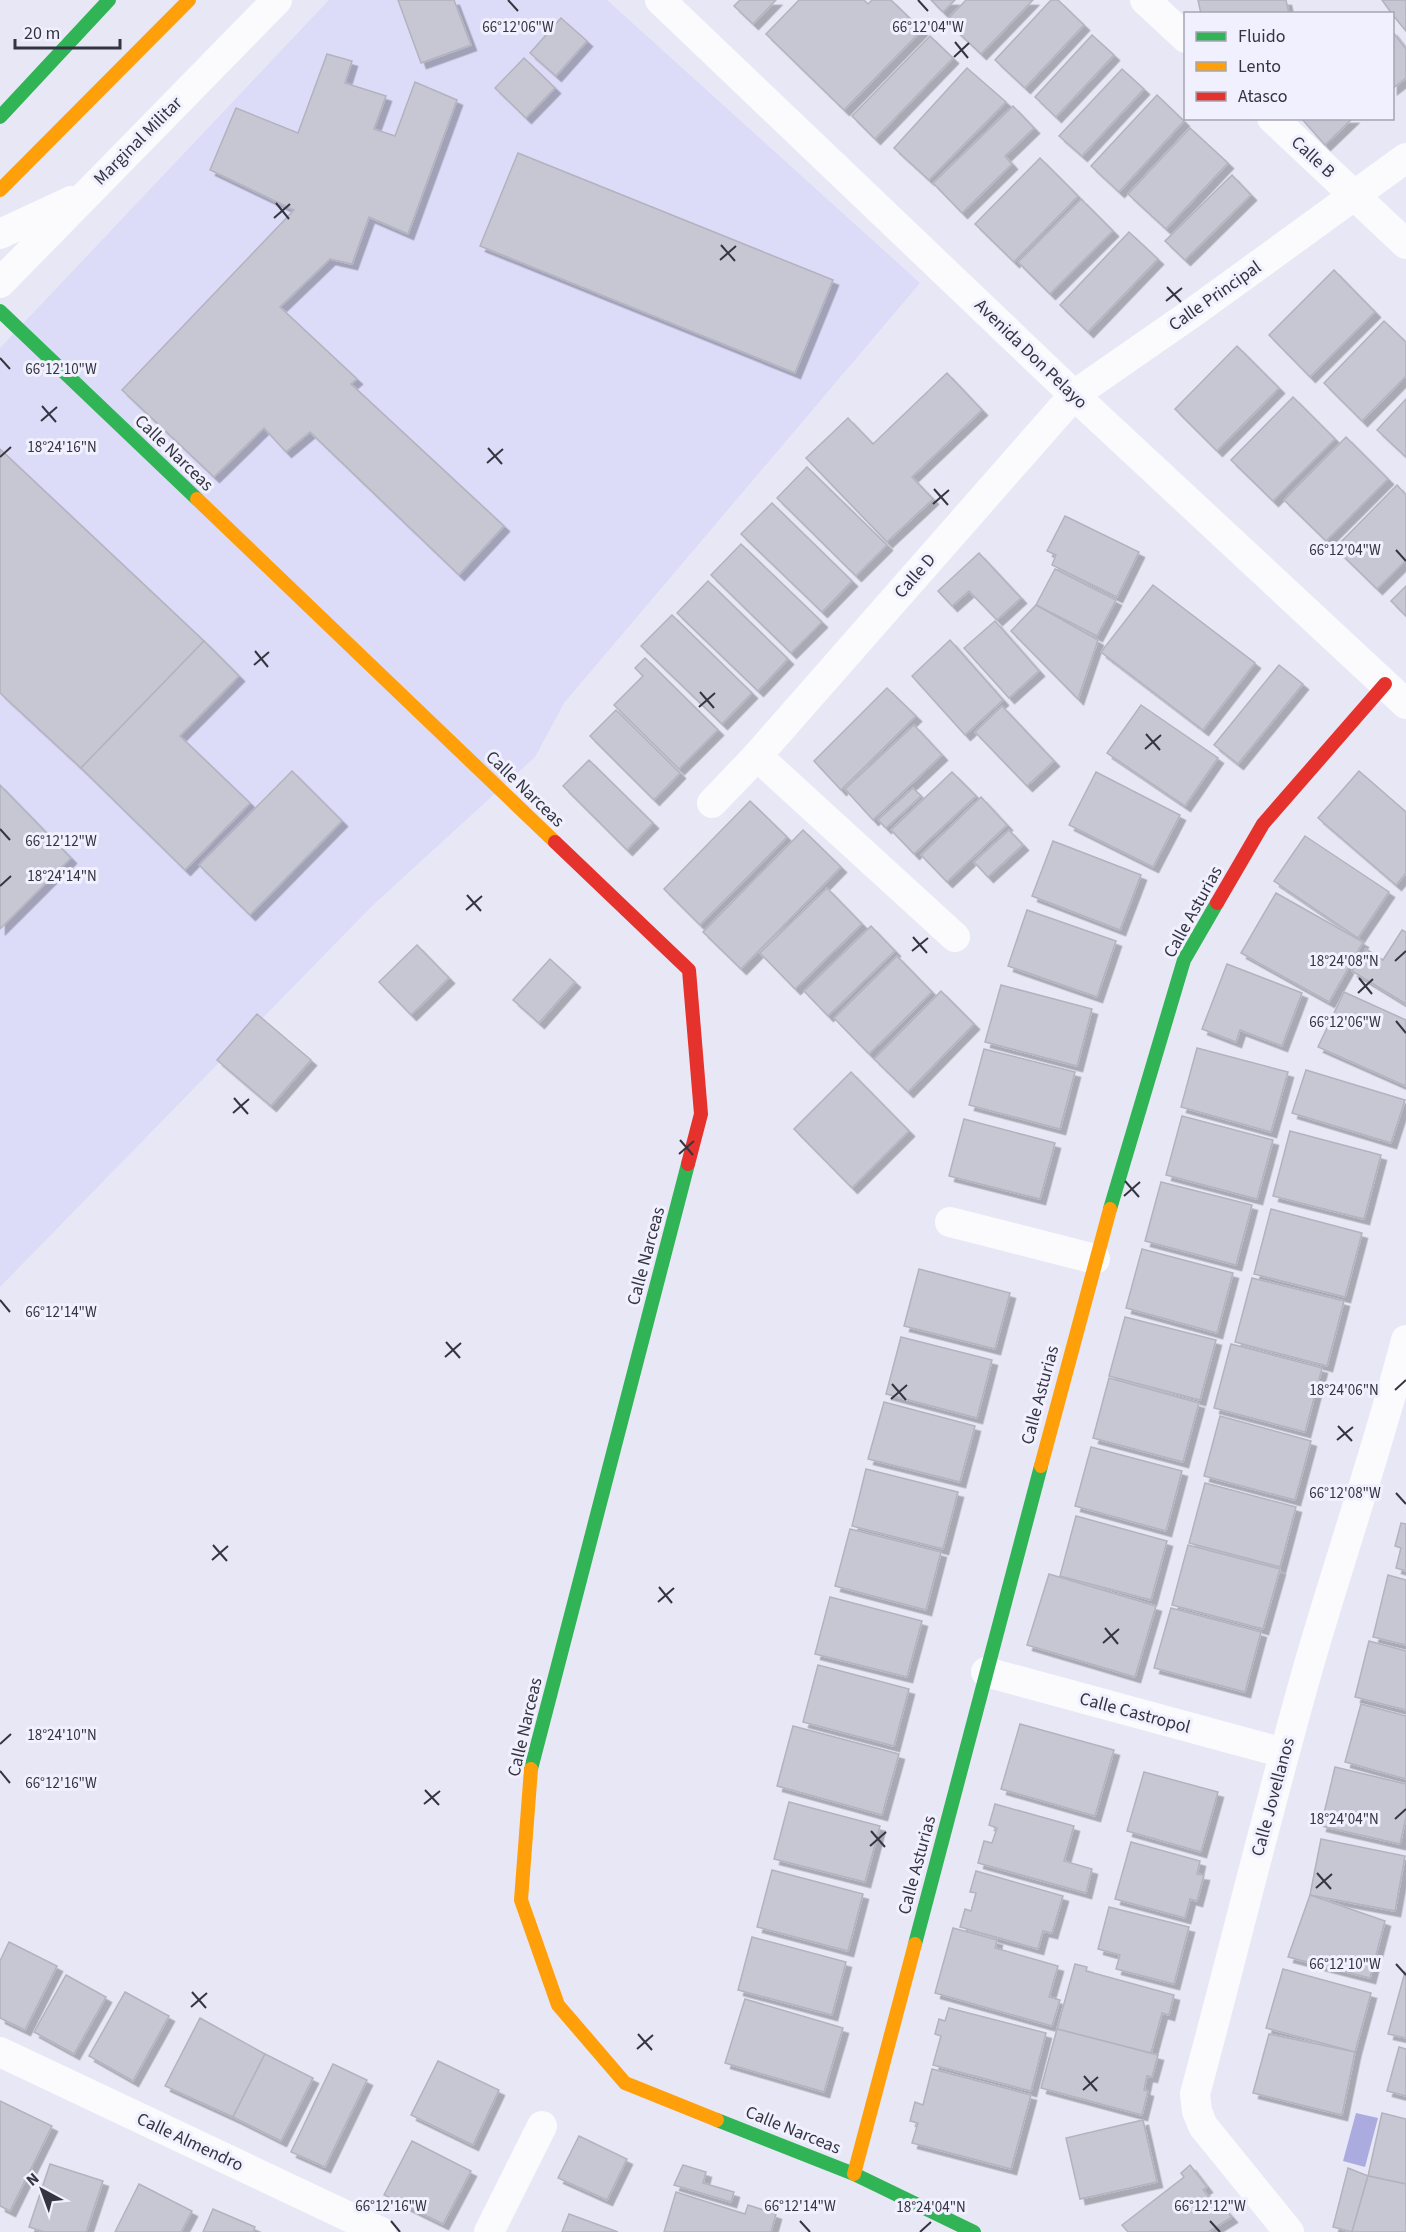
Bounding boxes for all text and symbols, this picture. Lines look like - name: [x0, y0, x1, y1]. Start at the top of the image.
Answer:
- scale bar: [15, 12, 120, 50]
- legend: [1184, 12, 1394, 120]
- text: 66°12'06"W: [482, 17, 554, 38]
- text: 66°12'04"W: [892, 17, 964, 38]
- text: 20 m: [24, 21, 60, 46]
- text: Fluido: [1238, 24, 1285, 49]
- text: Lento: [1238, 54, 1281, 79]
- text: Atasco: [1238, 84, 1287, 109]
- street label: Marginal Militar: [88, 90, 189, 191]
- street label: Calle B: [1286, 130, 1340, 184]
- street label: Calle Principal: [1164, 255, 1266, 337]
- street label: Avenida Don Pelayo: [969, 293, 1093, 415]
- text: 66°12'10"W: [25, 359, 97, 380]
- street label: Calle Narceas: [129, 409, 219, 497]
- text: 18°24'16"N: [27, 437, 97, 458]
- text: 66°12'04"W: [1309, 540, 1381, 561]
- street label: Calle D: [888, 548, 942, 604]
- street label: Calle Narceas: [480, 745, 570, 833]
- text: 66°12'12"W: [25, 831, 97, 852]
- street label: Calle Asturias: [1157, 862, 1229, 962]
- text: 18°24'14"N: [27, 866, 97, 887]
- text: 18°24'08"N: [1309, 951, 1379, 972]
- text: 66°12'06"W: [1309, 1012, 1381, 1033]
- street label: Calle Narceas: [621, 1204, 671, 1308]
- text: 66°12'14"W: [25, 1302, 97, 1323]
- street label: Calle Asturias: [1015, 1343, 1065, 1447]
- text: 18°24'06"N: [1309, 1380, 1379, 1401]
- text: 66°12'08"W: [1309, 1483, 1381, 1504]
- street label: Calle Narceas: [501, 1675, 549, 1779]
- street label: Calle Castropol: [1077, 1686, 1193, 1740]
- text: 18°24'10"N: [27, 1725, 97, 1746]
- street label: Calle Jovellanos: [1245, 1735, 1301, 1859]
- text: 66°12'16"W: [25, 1773, 97, 1794]
- text: 18°24'04"N: [1309, 1809, 1379, 1830]
- street label: Calle Asturias: [892, 1813, 942, 1917]
- text: 66°12'10"W: [1309, 1954, 1381, 1975]
- street label: Calle Narceas: [742, 2099, 844, 2161]
- street label: Calle Almendro: [133, 2106, 247, 2178]
- north arrow: [12, 2160, 72, 2220]
- text: N: [22, 2168, 44, 2191]
- text: 66°12'16"W: [355, 2196, 427, 2217]
- text: 66°12'14"W: [764, 2196, 836, 2217]
- text: 66°12'12"W: [1174, 2196, 1246, 2217]
- text: 18°24'04"N: [896, 2197, 966, 2218]

